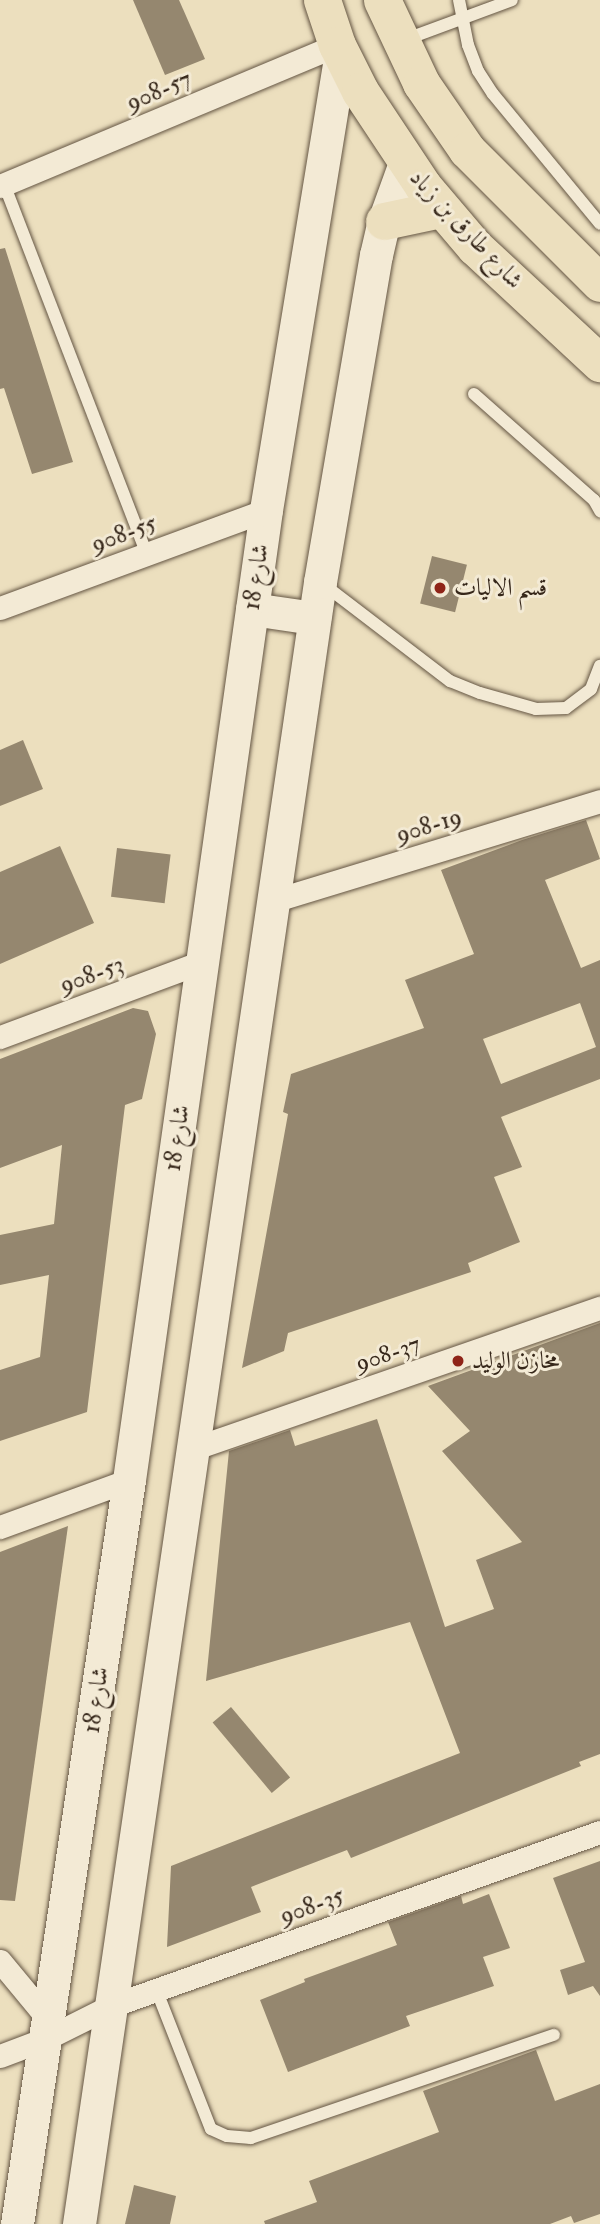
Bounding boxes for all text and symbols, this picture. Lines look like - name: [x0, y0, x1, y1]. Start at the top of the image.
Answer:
- street label: 908-57: [122, 65, 196, 117]
- street label: شارع طارق بن زياد: [403, 163, 529, 295]
- street label: 908-55: [88, 509, 160, 559]
- street label: شارع 18: [237, 542, 275, 612]
- place label: قسم الاليات: [454, 574, 547, 602]
- marker: قسم الاليات: [432, 580, 448, 596]
- street label: 908-19: [393, 802, 465, 850]
- street label: 908-53: [56, 950, 128, 1000]
- street label: شارع 18: [158, 1103, 196, 1173]
- street label: 908-37: [352, 1330, 424, 1378]
- place label: مخازن الوليد: [472, 1347, 559, 1375]
- marker: مخازن الوليد: [450, 1353, 466, 1369]
- street label: شارع 18: [77, 1665, 115, 1735]
- street label: 908-35: [276, 1881, 348, 1931]

